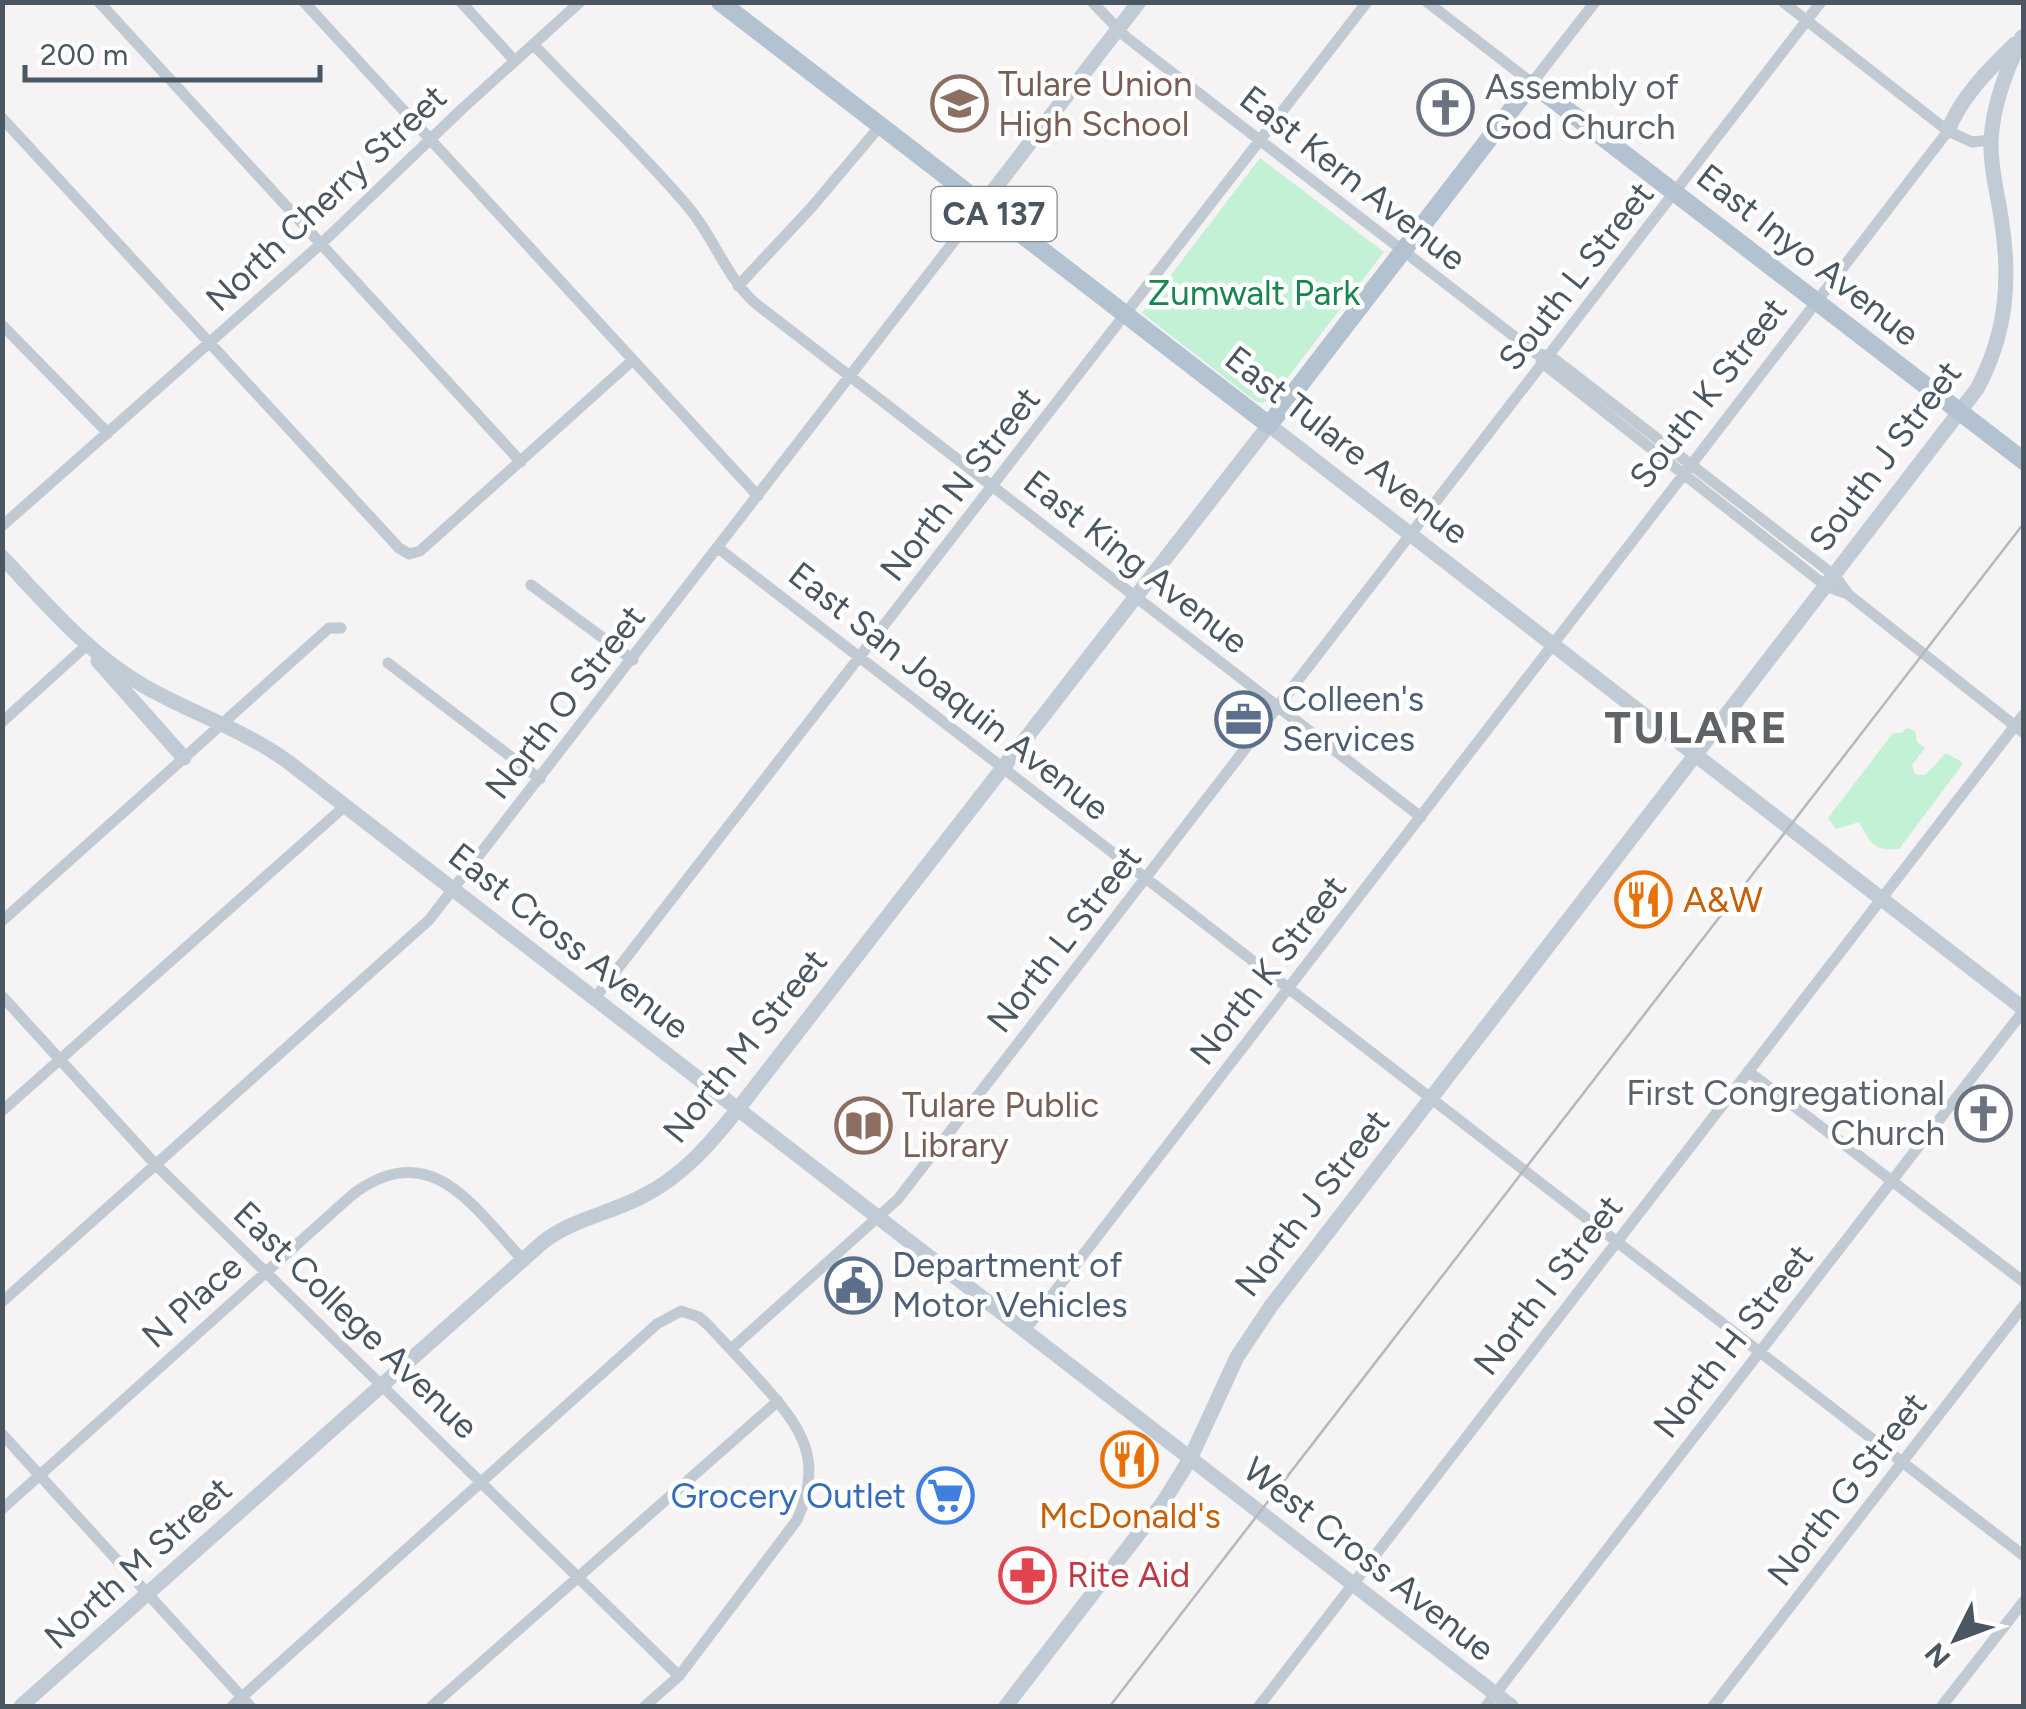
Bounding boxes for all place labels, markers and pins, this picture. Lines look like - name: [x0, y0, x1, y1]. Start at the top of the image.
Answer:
- place label: Tulare Union High School: [998, 63, 1193, 145]
- place label: Assembly of God Church: [1485, 66, 1679, 148]
- school or university icon: Tulare Union High School: [929, 74, 989, 134]
- church icon: Assembly of God Church: [1416, 77, 1476, 137]
- place label: Colleen's Services: [1282, 678, 1424, 760]
- office icon: Colleen's Services: [1213, 689, 1273, 749]
- restaurant icon: A&W: [1614, 870, 1674, 930]
- place label: A&W: [1683, 879, 1763, 921]
- place label: First Congregational Church: [1626, 1072, 1945, 1154]
- church icon: First Congregational Church: [1954, 1083, 2014, 1143]
- place label: Tulare Public Library: [902, 1084, 1099, 1166]
- library icon: Tulare Public Library: [833, 1095, 893, 1155]
- place label: Department of Motor Vehicles: [892, 1244, 1128, 1326]
- public building icon: Department of Motor Vehicles: [823, 1255, 883, 1315]
- restaurant icon: McDonald's: [1100, 1430, 1160, 1490]
- supermarket icon: Grocery Outlet: [915, 1466, 975, 1526]
- place label: Grocery Outlet: [670, 1475, 906, 1517]
- place label: McDonald's: [1039, 1495, 1221, 1537]
- pharmacy icon: Rite Aid: [998, 1545, 1058, 1605]
- place label: Rite Aid: [1067, 1554, 1190, 1596]

